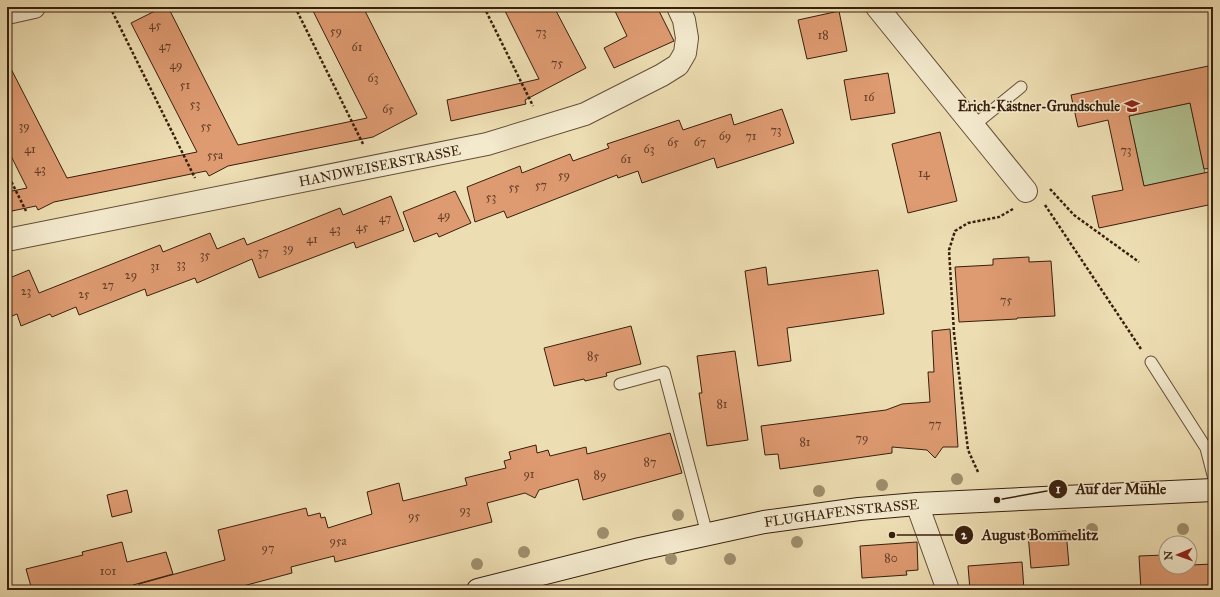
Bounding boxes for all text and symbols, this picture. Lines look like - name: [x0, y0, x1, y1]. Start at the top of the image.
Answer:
- house number: 45: [149, 18, 162, 32]
- house number: 59: [330, 24, 342, 38]
- house number: 73: [535, 25, 547, 39]
- house number: 18: [817, 28, 829, 42]
- house number: 47: [159, 39, 171, 53]
- house number: 61: [352, 40, 363, 54]
- house number: 75: [551, 56, 563, 70]
- house number: 49: [169, 58, 183, 72]
- house number: 63: [368, 71, 379, 85]
- house number: 51: [180, 78, 190, 92]
- house number: 16: [864, 90, 875, 104]
- house number: 53: [190, 97, 200, 111]
- school or university icon: Erich-Kästner-Grundschule: [1123, 97, 1141, 115]
- place label: Erich-Kästner-Grundschule: [958, 98, 1120, 115]
- house number: 65: [382, 102, 394, 116]
- house number: 39: [18, 119, 30, 133]
- house number: 55: [200, 119, 212, 133]
- house number: 73: [770, 123, 782, 137]
- house number: 69: [719, 129, 731, 143]
- house number: 71: [745, 129, 757, 143]
- house number: 65: [667, 135, 679, 149]
- house number: 67: [694, 135, 706, 149]
- street label: HANDWEISERSTRASSE: [297, 141, 462, 190]
- house number: 41: [24, 142, 36, 156]
- house number: 63: [644, 142, 655, 156]
- house number: 73: [1120, 143, 1132, 157]
- house number: 55a: [207, 148, 224, 162]
- house number: 61: [621, 152, 632, 166]
- house number: 43: [34, 162, 46, 176]
- house number: 14: [918, 166, 930, 180]
- house number: 59: [558, 168, 570, 182]
- house number: 57: [535, 178, 547, 192]
- house number: 55: [508, 180, 520, 194]
- house number: 53: [486, 190, 496, 204]
- house number: 49: [437, 208, 451, 222]
- house number: 47: [379, 211, 391, 225]
- house number: 45: [356, 220, 369, 234]
- house number: 43: [329, 222, 341, 236]
- house number: 41: [306, 232, 318, 246]
- house number: 39: [282, 241, 294, 255]
- house number: 37: [257, 245, 269, 259]
- house number: 35: [200, 248, 211, 262]
- house number: 33: [176, 257, 186, 271]
- house number: 31: [150, 259, 160, 273]
- house number: 29: [125, 268, 137, 282]
- house number: 27: [102, 278, 114, 292]
- house number: 23: [21, 284, 32, 298]
- house number: 25: [78, 287, 90, 301]
- house number: 75: [1000, 293, 1012, 307]
- house number: 85: [587, 349, 599, 363]
- house number: 81: [716, 397, 728, 411]
- house number: 77: [929, 417, 941, 431]
- house number: 79: [856, 431, 868, 445]
- house number: 81: [799, 435, 811, 449]
- house number: 87: [644, 455, 656, 469]
- house number: 91: [523, 467, 535, 481]
- house number: 89: [594, 468, 606, 482]
- callout: Auf der Mühle: [1048, 475, 1175, 502]
- text: Auf der Mühle: [1075, 480, 1167, 498]
- text: 1: [1056, 482, 1061, 496]
- street label: FLUGHAFENSTRASSE: [763, 495, 920, 530]
- house number: 93: [459, 503, 471, 517]
- house number: 95: [408, 509, 420, 523]
- callout: August Bommelitz: [954, 521, 1106, 548]
- text: August Bommelitz: [981, 526, 1098, 545]
- text: 2: [961, 528, 968, 542]
- house number: 95a: [329, 534, 347, 548]
- north arrow: [1158, 535, 1198, 575]
- house number: 97: [262, 541, 274, 555]
- text: N: [1162, 550, 1175, 560]
- house number: 80: [884, 551, 898, 565]
- house number: 101: [100, 564, 116, 578]

